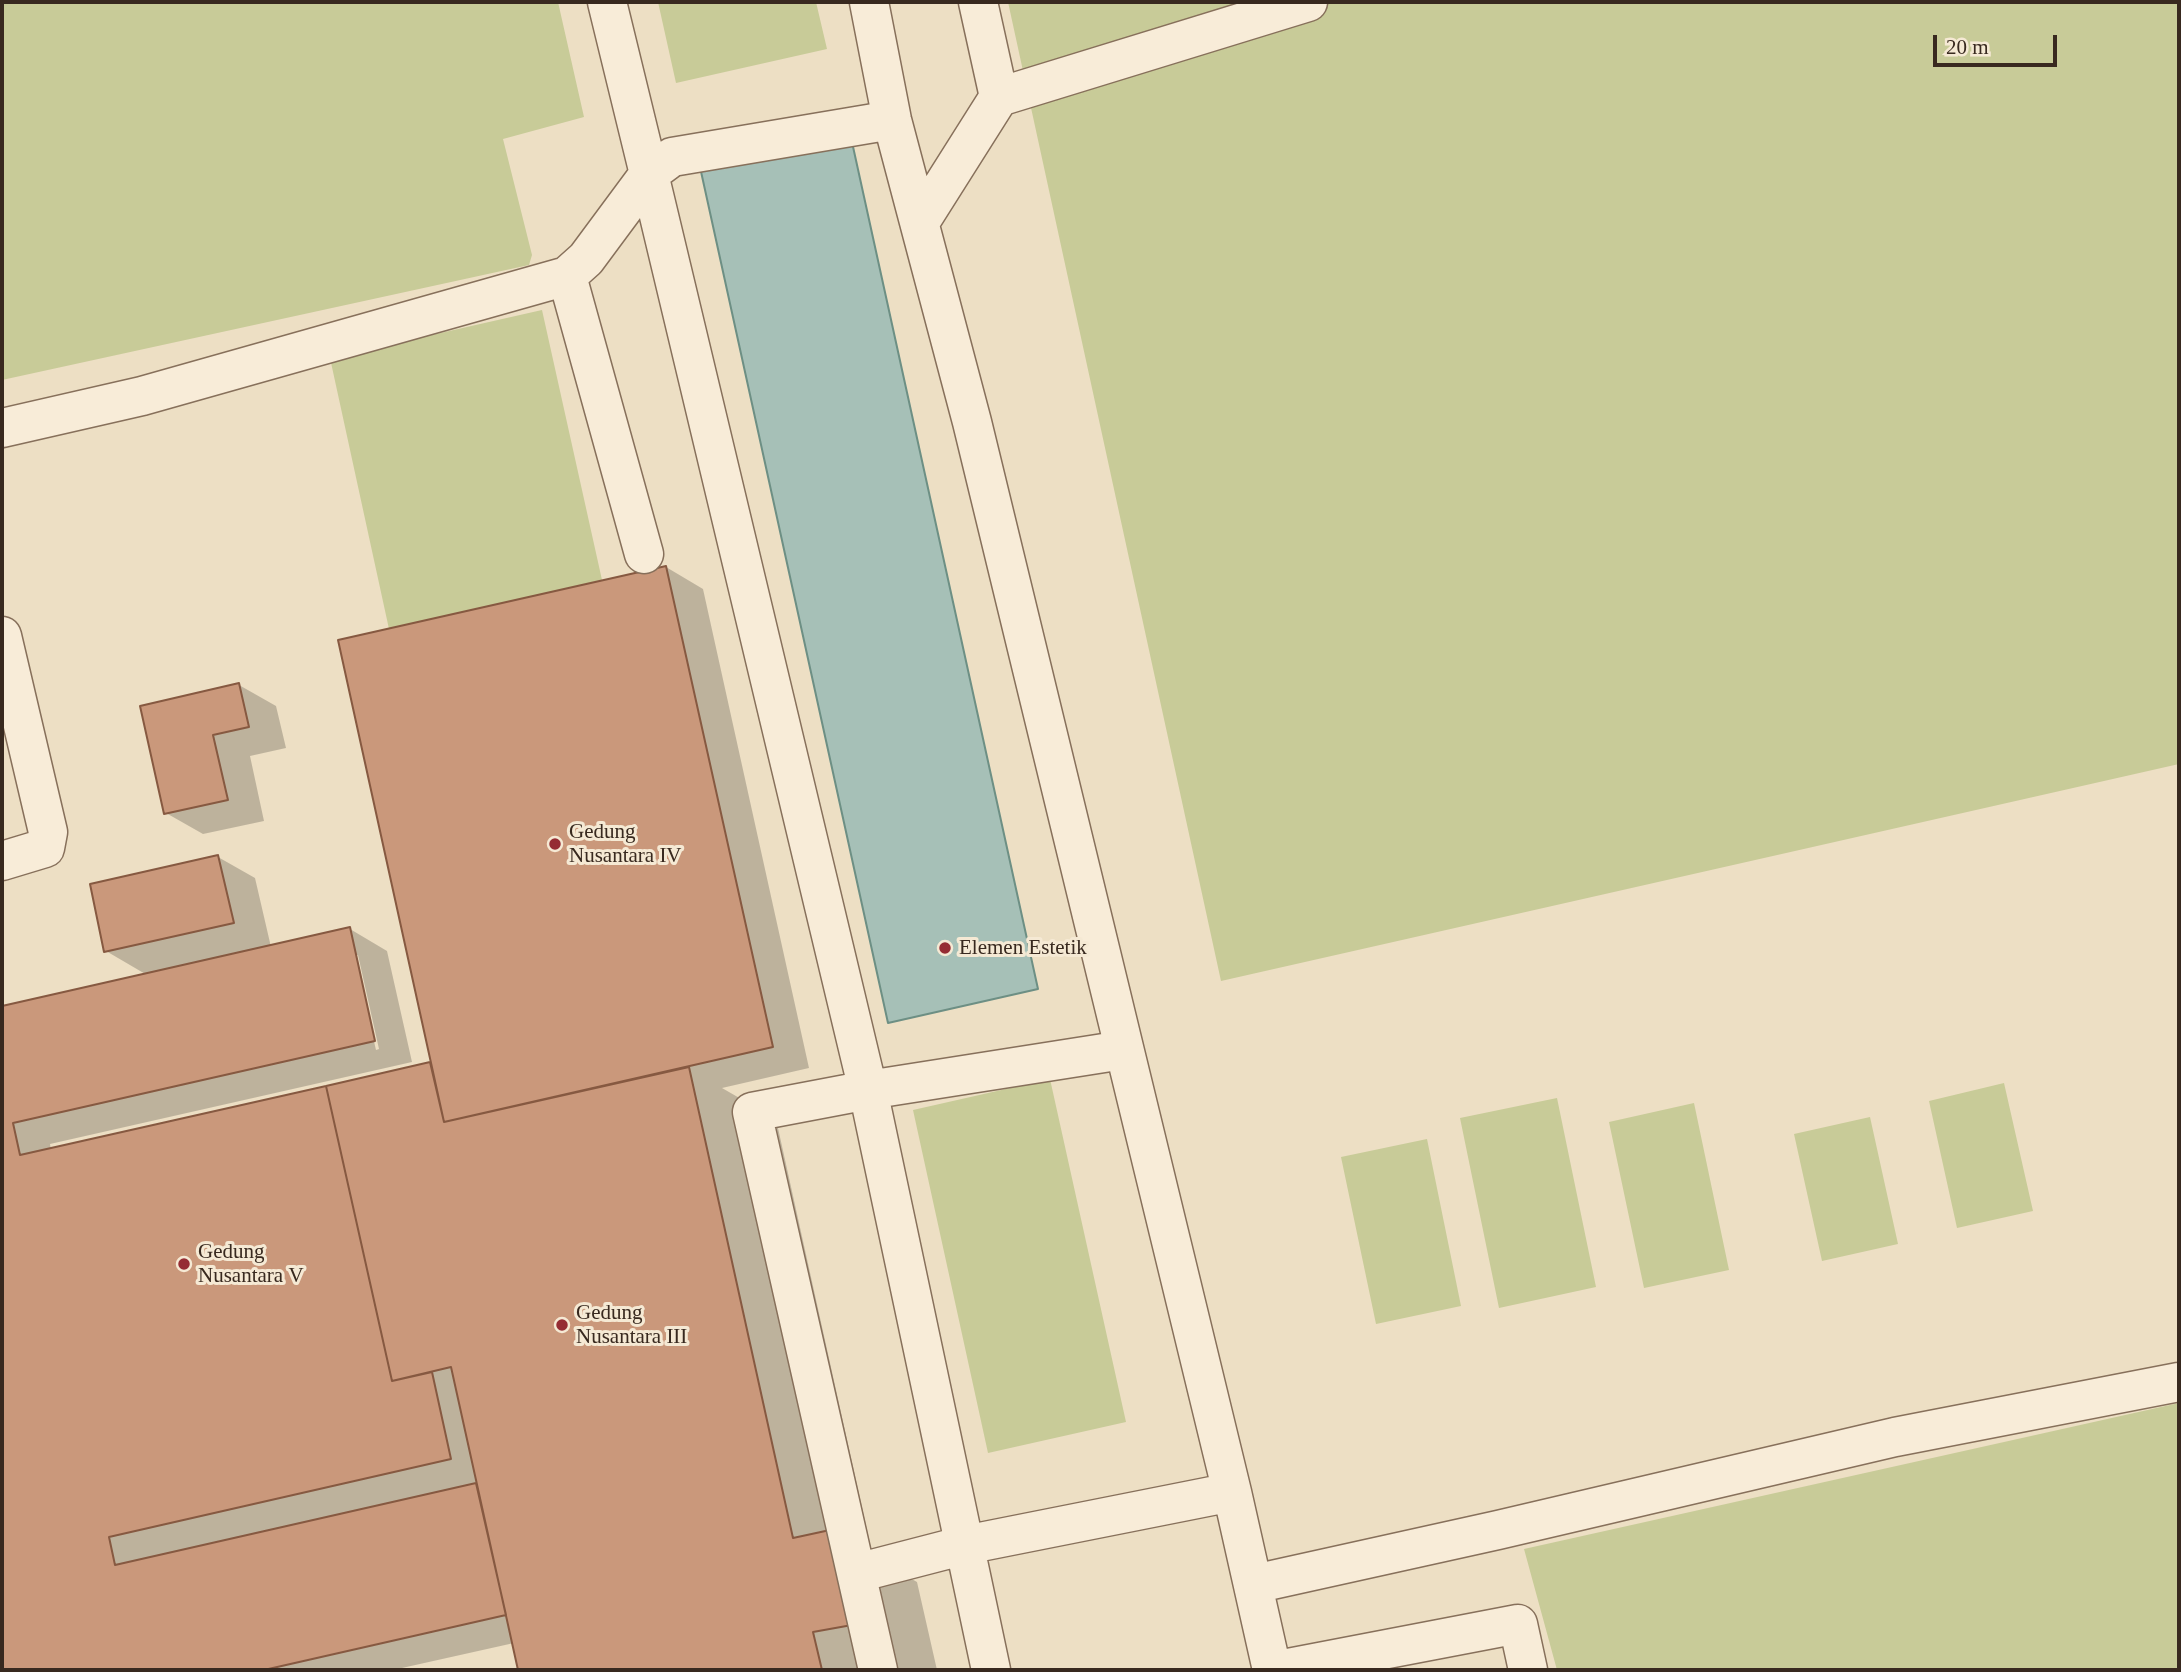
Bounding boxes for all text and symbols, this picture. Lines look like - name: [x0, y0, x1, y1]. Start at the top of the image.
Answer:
- scale bar: [1936, 21, 2060, 65]
- text: 20 m: [1946, 35, 1989, 59]
- place label: Gedung Nusantara IV: [569, 819, 682, 869]
- marker: Gedung Nusantara IV: [547, 836, 563, 852]
- place label: Elemen Estetik: [959, 935, 1087, 961]
- marker: Elemen Estetik: [937, 940, 953, 956]
- place label: Gedung Nusantara V: [198, 1239, 304, 1289]
- marker: Gedung Nusantara V: [176, 1256, 192, 1272]
- place label: Gedung Nusantara III: [576, 1300, 687, 1350]
- marker: Gedung Nusantara III: [554, 1317, 570, 1333]

